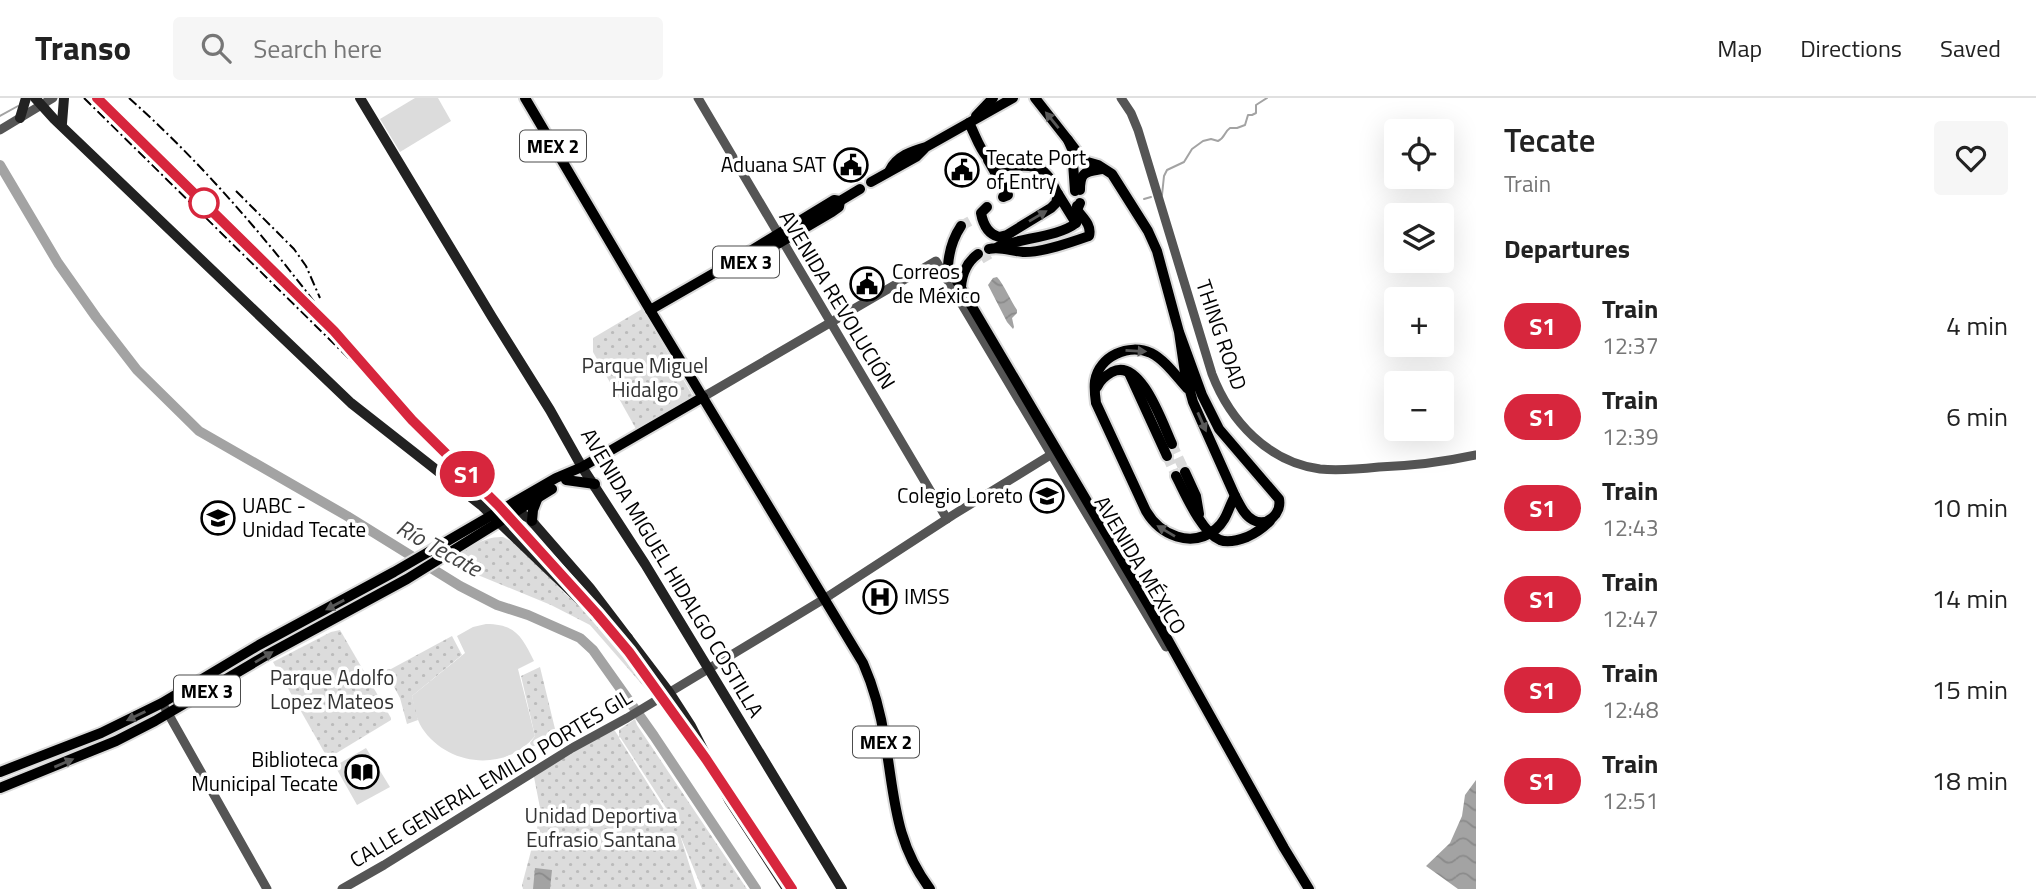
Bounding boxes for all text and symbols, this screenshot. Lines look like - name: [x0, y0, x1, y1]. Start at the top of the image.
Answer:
- search box: [173, 17, 663, 80]
- text: Transo: [35, 23, 131, 73]
- icon: search: [197, 29, 235, 67]
- text: Search here: [253, 29, 382, 68]
- text: Map: [1717, 30, 1762, 66]
- text: Directions: [1800, 30, 1902, 66]
- text: Saved: [1940, 30, 2001, 66]
- one-way arrow: [1045, 112, 1060, 130]
- text: Tecate: [1504, 115, 1595, 165]
- map controls: [1384, 119, 1454, 441]
- button: locate: [1384, 119, 1454, 189]
- button: heart: [1934, 121, 2008, 195]
- road number: MEX 2: [520, 130, 586, 162]
- place label: Tecate Port of Entry: [986, 141, 1087, 197]
- public building icon: Aduana SAT: [832, 146, 870, 184]
- place label: Aduana SAT: [721, 148, 826, 180]
- public building icon: Tecate Port of Entry: [943, 151, 981, 189]
- text: Train: [1504, 166, 1551, 201]
- unlabelled marker: [189, 188, 219, 218]
- button: layers: [1384, 203, 1454, 273]
- street label: AVENIDA REVOLUCIÓN: [772, 204, 904, 395]
- one-way arrow: [1028, 209, 1047, 222]
- text: Departures: [1504, 229, 1630, 268]
- road number: MEX 3: [713, 246, 779, 278]
- place label: Correos de México: [892, 255, 981, 311]
- public building icon: Correos de México: [848, 265, 886, 303]
- street label: THING ROAD: [1188, 275, 1256, 394]
- button: +: [1384, 287, 1454, 357]
- text: Train: [1602, 289, 1658, 328]
- text: 4 min: [1946, 306, 2008, 345]
- text: S1: [1529, 308, 1556, 344]
- text: 12:37: [1602, 328, 1659, 363]
- one-way arrow: [1125, 346, 1147, 357]
- park label: Parque Miguel Hidalgo: [582, 349, 708, 405]
- button: −: [1384, 371, 1454, 441]
- text: Train: [1602, 380, 1658, 419]
- text: 6 min: [1946, 397, 2008, 436]
- text: S1: [1529, 399, 1556, 435]
- one-way arrow: [1197, 411, 1208, 432]
- text: 12:39: [1602, 419, 1659, 454]
- street label: AVENIDA MIGUEL HIDALGO COSTILLA: [574, 422, 772, 724]
- line badge: S1: [435, 451, 498, 497]
- text: S1: [454, 456, 480, 492]
- text: Train: [1602, 471, 1658, 510]
- school or university icon: Colegio Loreto: [1028, 477, 1066, 515]
- place label: Colegio Loreto: [897, 479, 1023, 511]
- text: 10 min: [1932, 488, 2008, 527]
- place label: UABC - Unidad Tecate: [242, 489, 366, 545]
- street label: AVENIDA MÉXICO: [1087, 489, 1195, 640]
- text: S1: [1529, 490, 1556, 526]
- school or university icon: UABC - Unidad Tecate: [199, 499, 237, 537]
- water label: Río Tecate: [390, 510, 489, 586]
- text: 12:43: [1602, 510, 1659, 545]
- one-way arrow: [1156, 525, 1175, 538]
- text: Train: [1602, 562, 1658, 601]
- hospital icon: IMSS: [861, 578, 899, 616]
- text: 14 min: [1932, 579, 2008, 618]
- place label: IMSS: [904, 580, 950, 612]
- text: S1: [1529, 581, 1556, 617]
- one-way arrow: [325, 599, 344, 611]
- text: 12:47: [1602, 601, 1659, 636]
- one-way arrow: [255, 651, 274, 663]
- text: Train: [1602, 653, 1658, 692]
- park label: Parque Adolfo Lopez Mateos: [270, 661, 394, 717]
- text: 15 min: [1932, 670, 2008, 709]
- text: S1: [1529, 672, 1556, 708]
- road number: MEX 3: [174, 676, 240, 706]
- street label: CALLE GENERAL EMILIO PORTES GIL: [343, 681, 638, 875]
- text: 12:48: [1602, 692, 1659, 727]
- one-way arrow: [126, 710, 146, 722]
- road number: MEX 2: [853, 726, 919, 758]
- place label: Biblioteca Municipal Tecate: [191, 743, 338, 799]
- text: Train: [1602, 744, 1658, 783]
- library icon: Biblioteca Municipal Tecate: [343, 753, 381, 791]
- one-way arrow: [53, 757, 74, 768]
- text: 18 min: [1932, 761, 2008, 800]
- text: S1: [1529, 763, 1556, 799]
- text: 12:51: [1602, 783, 1659, 818]
- park label: Unidad Deportiva Eufrasio Santana: [525, 799, 678, 855]

